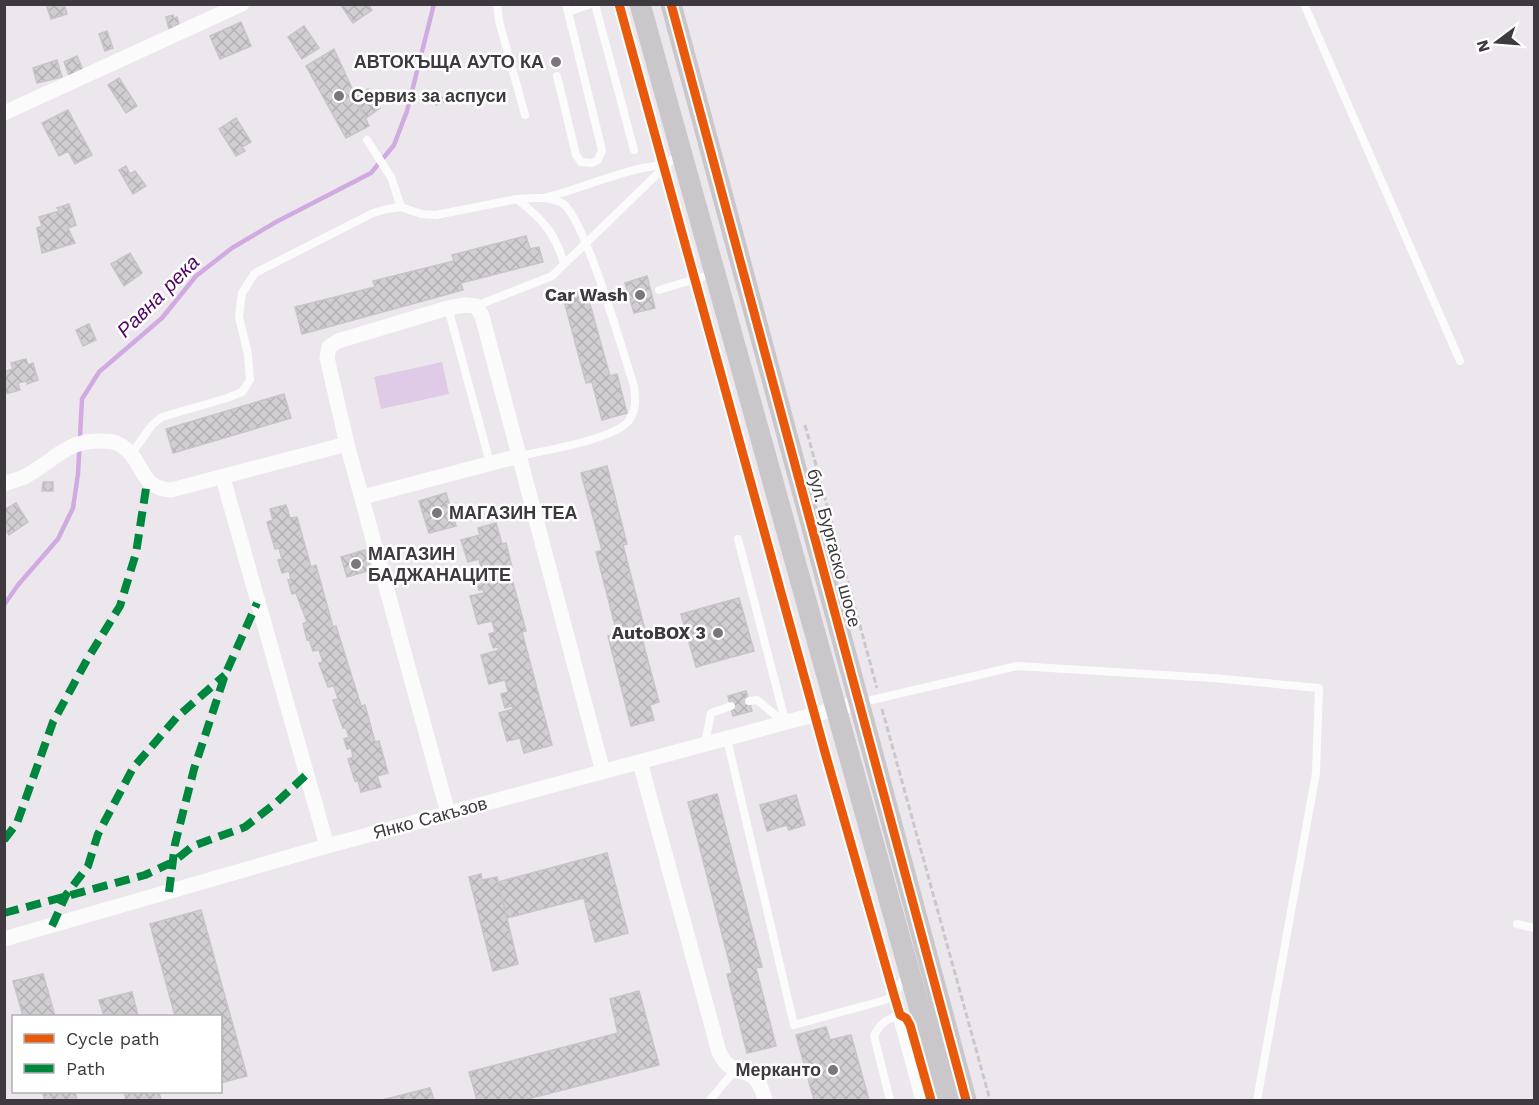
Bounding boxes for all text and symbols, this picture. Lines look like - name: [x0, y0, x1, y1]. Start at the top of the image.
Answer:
- north arrow: [1467, 12, 1527, 72]
- text: N: [1472, 38, 1494, 54]
- place label: АВТОКЪЩА АУТО КА: [354, 51, 544, 72]
- marker: АВТОКЪЩА АУТО КА: [549, 55, 563, 69]
- place label: Сервиз за аспуси: [351, 85, 507, 106]
- marker: Сервиз за аспуси: [332, 89, 346, 103]
- water label: Равна река: [112, 250, 204, 342]
- place label: Car Wash: [545, 284, 628, 305]
- marker: Car Wash: [633, 288, 647, 302]
- street label: бул. Бургаско шосе: [803, 466, 866, 629]
- place label: МАГАЗИН ТЕА: [449, 502, 577, 523]
- marker: МАГАЗИН ТЕА: [430, 506, 444, 520]
- place label: МАГАЗИН БАДЖАНАЦИТЕ: [368, 543, 511, 585]
- marker: МАГАЗИН БАДЖАНАЦИТЕ: [349, 557, 363, 571]
- place label: AutoBOX 3: [612, 622, 706, 643]
- marker: AutoBOX 3: [711, 626, 725, 640]
- street label: Янко Сакъзов: [371, 792, 489, 843]
- legend: [12, 1015, 222, 1093]
- text: Cycle path: [66, 1028, 160, 1049]
- text: Path: [66, 1058, 106, 1079]
- place label: Мерканто: [736, 1059, 821, 1080]
- marker: Мерканто: [826, 1063, 840, 1077]

